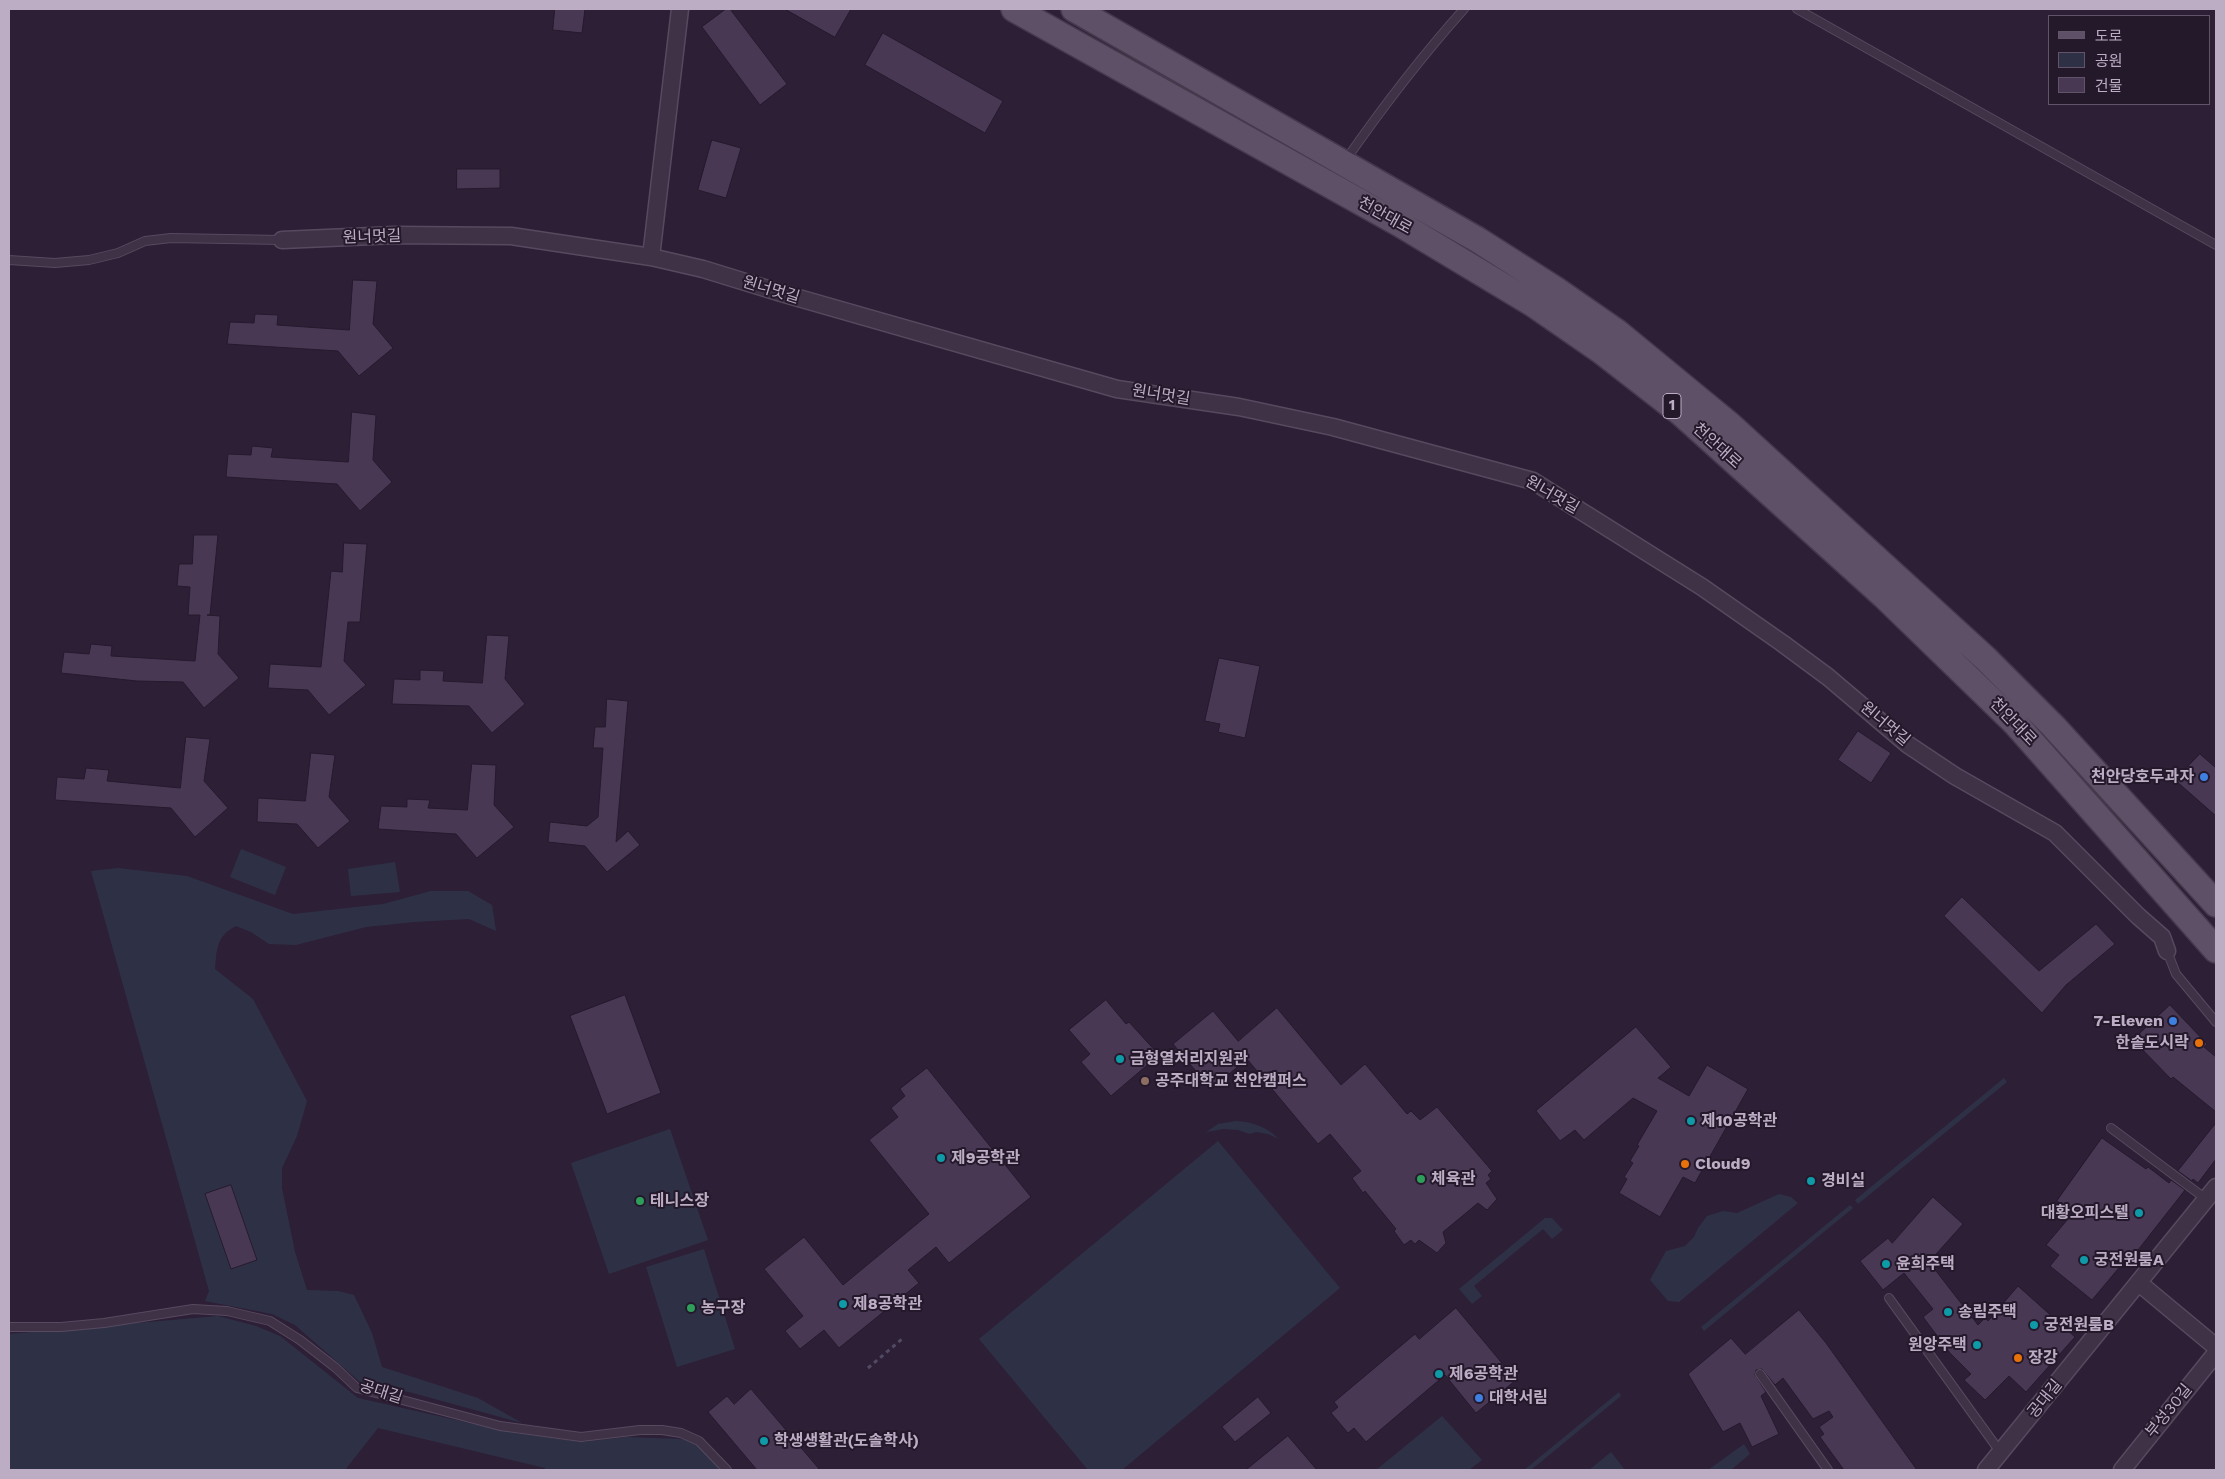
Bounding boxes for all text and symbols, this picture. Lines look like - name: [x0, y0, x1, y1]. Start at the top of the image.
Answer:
- legend: [2048, 15, 2210, 105]
- text: 도로: [2095, 27, 2123, 45]
- text: 공원: [2095, 52, 2123, 70]
- text: 건물: [2095, 77, 2123, 95]
- street label: 천안대로: [1355, 193, 1415, 239]
- street label: 원너멋길: [342, 226, 402, 248]
- street label: 원너멋길: [740, 272, 802, 308]
- street label: 원너멋길: [1130, 381, 1192, 409]
- road number: 1: [1663, 394, 1681, 418]
- street label: 천안대로: [1689, 419, 1745, 473]
- street label: 원너멋길: [1522, 472, 1582, 518]
- street label: 천안대로: [1986, 694, 2040, 750]
- street label: 원너멋길: [1856, 698, 1914, 750]
- place label: 천안당호두과자: [2091, 767, 2194, 787]
- marker: 천안당호두과자: [2198, 771, 2210, 783]
- place label: 7-Eleven: [2093, 1011, 2163, 1031]
- marker: 7-Eleven: [2167, 1015, 2179, 1027]
- place label: 한솥도시락: [2115, 1033, 2189, 1053]
- marker: 한솥도시락: [2193, 1037, 2205, 1049]
- place label: 금형열처리지원관: [1130, 1049, 1248, 1069]
- marker: 금형열처리지원관: [1114, 1053, 1126, 1065]
- place label: 공주대학교 천안캠퍼스: [1155, 1071, 1307, 1091]
- marker: 공주대학교 천안캠퍼스: [1139, 1075, 1151, 1087]
- place label: 제10공학관: [1701, 1111, 1777, 1131]
- marker: 제10공학관: [1685, 1115, 1697, 1127]
- place label: 제9공학관: [951, 1148, 1020, 1168]
- marker: 제9공학관: [935, 1152, 947, 1164]
- place label: Cloud9: [1695, 1154, 1751, 1174]
- marker: Cloud9: [1679, 1158, 1691, 1170]
- place label: 체육관: [1431, 1169, 1475, 1189]
- place label: 경비실: [1821, 1171, 1865, 1191]
- marker: 체육관: [1415, 1173, 1427, 1185]
- marker: 경비실: [1805, 1175, 1817, 1187]
- place label: 테니스장: [650, 1191, 709, 1211]
- marker: 테니스장: [634, 1195, 646, 1207]
- place label: 대황오피스텔: [2041, 1203, 2129, 1223]
- marker: 대황오피스텔: [2133, 1207, 2145, 1219]
- place label: 궁전원룸A: [2094, 1250, 2164, 1270]
- place label: 윤희주택: [1896, 1254, 1955, 1274]
- marker: 궁전원룸A: [2078, 1254, 2090, 1266]
- marker: 윤희주택: [1880, 1258, 1892, 1270]
- place label: 제8공학관: [853, 1294, 922, 1314]
- place label: 농구장: [701, 1298, 745, 1318]
- marker: 제8공학관: [837, 1298, 849, 1310]
- marker: 농구장: [685, 1302, 697, 1314]
- place label: 송림주택: [1958, 1302, 2017, 1322]
- marker: 송림주택: [1942, 1306, 1954, 1318]
- place label: 궁전원룸B: [2044, 1315, 2114, 1335]
- marker: 궁전원룸B: [2028, 1319, 2040, 1331]
- place label: 원앙주택: [1908, 1335, 1967, 1355]
- marker: 원앙주택: [1971, 1339, 1983, 1351]
- place label: 장강: [2028, 1348, 2057, 1368]
- marker: 장강: [2012, 1352, 2024, 1364]
- place label: 제6공학관: [1449, 1364, 1518, 1384]
- marker: 제6공학관: [1433, 1368, 1445, 1380]
- street label: 공대길: [357, 1376, 405, 1408]
- street label: 공대길: [2024, 1376, 2066, 1422]
- street label: 부성30길: [2142, 1380, 2196, 1442]
- place label: 대학서림: [1489, 1388, 1548, 1408]
- marker: 대학서림: [1473, 1392, 1485, 1404]
- place label: 학생생활관(도솔학사): [774, 1431, 919, 1451]
- marker: 학생생활관(도솔학사): [758, 1435, 770, 1447]

